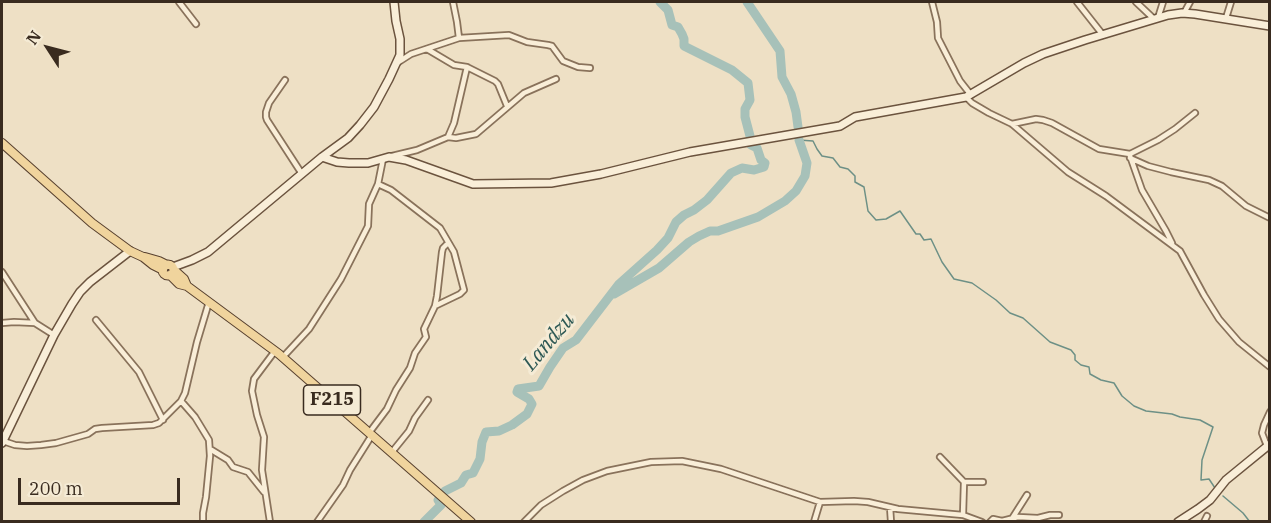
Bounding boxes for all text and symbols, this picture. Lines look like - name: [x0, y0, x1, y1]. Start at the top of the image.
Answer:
- north arrow: [18, 18, 78, 78]
- text: N: [22, 26, 45, 48]
- water label: Landzu: [518, 308, 580, 376]
- road number: F215: [304, 385, 360, 415]
- scale bar: [21, 466, 183, 504]
- text: 200 m: [29, 477, 83, 500]

